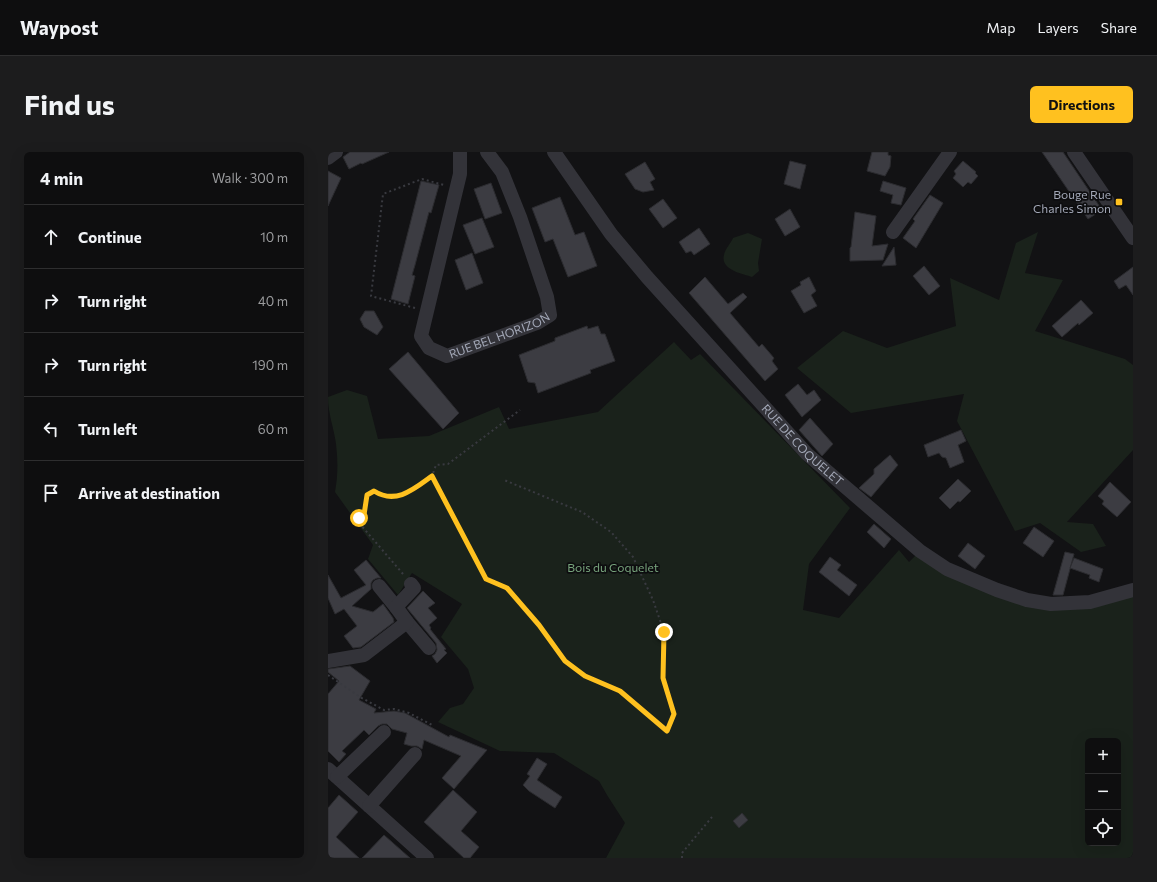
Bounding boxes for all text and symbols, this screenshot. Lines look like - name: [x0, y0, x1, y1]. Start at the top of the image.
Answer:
- text: Waypost: [20, 16, 98, 39]
- text: Map: [987, 19, 1015, 36]
- text: Layers: [1037, 19, 1079, 36]
- text: Share: [1101, 19, 1137, 36]
- button: Directions: [1030, 86, 1133, 123]
- text: Find us: [24, 87, 115, 121]
- text: 4 min: [40, 168, 83, 189]
- text: Walk · 300 m: [212, 170, 288, 186]
- place label: Bouge Rue Charles Simon: [1033, 187, 1111, 215]
- marker: Bouge Rue Charles Simon: [1114, 197, 1124, 207]
- icon: ahead: [40, 226, 62, 248]
- text: Continue: [78, 228, 142, 246]
- text: 10 m: [260, 229, 288, 245]
- icon: right: [40, 290, 62, 312]
- text: Turn right: [78, 292, 147, 310]
- text: 40 m: [258, 293, 288, 309]
- street label: RUE BEL HORIZON: [447, 309, 552, 361]
- icon: right: [40, 354, 62, 376]
- text: Turn right: [78, 356, 147, 374]
- text: 190 m: [252, 357, 288, 373]
- street label: RUE DE COQUELET: [759, 401, 847, 488]
- icon: left: [40, 418, 62, 440]
- text: Turn left: [78, 420, 137, 438]
- text: 60 m: [258, 421, 288, 437]
- icon: arrive: [40, 482, 62, 504]
- text: Arrive at destination: [78, 484, 220, 502]
- route start: [350, 509, 368, 527]
- park label: Bois du Coquelet: [567, 560, 659, 574]
- route end: [655, 623, 673, 641]
- map controls: [1085, 738, 1121, 846]
- button: +: [1085, 738, 1121, 774]
- button: −: [1085, 774, 1121, 810]
- button: locate: [1085, 810, 1121, 846]

